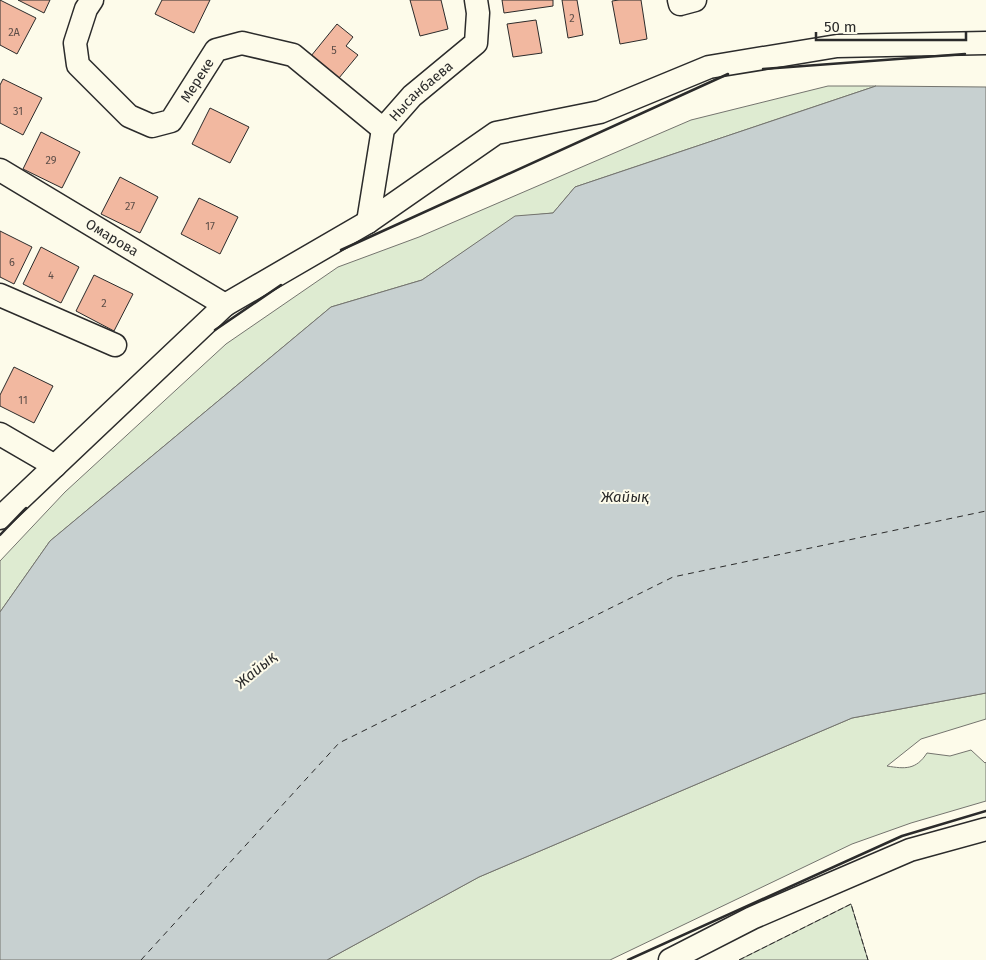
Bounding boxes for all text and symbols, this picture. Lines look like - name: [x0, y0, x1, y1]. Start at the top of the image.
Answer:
- scale bar: [816, 10, 966, 42]
- house number: 2: [569, 12, 575, 25]
- text: 50 m: [824, 18, 857, 36]
- house number: 2А: [8, 26, 21, 39]
- house number: 5: [331, 44, 337, 57]
- street label: Мереке: [177, 55, 217, 105]
- street label: Нысанбаева: [385, 57, 456, 125]
- house number: 31: [13, 105, 23, 118]
- house number: 29: [45, 154, 57, 167]
- house number: 27: [125, 200, 135, 213]
- street label: Омарова: [83, 215, 142, 260]
- house number: 17: [205, 220, 215, 233]
- house number: 6: [9, 256, 15, 269]
- house number: 4: [48, 269, 54, 282]
- house number: 2: [101, 297, 107, 310]
- house number: 11: [18, 394, 28, 407]
- water label: Жайық: [600, 488, 649, 506]
- water label: Жайық: [231, 648, 280, 693]

